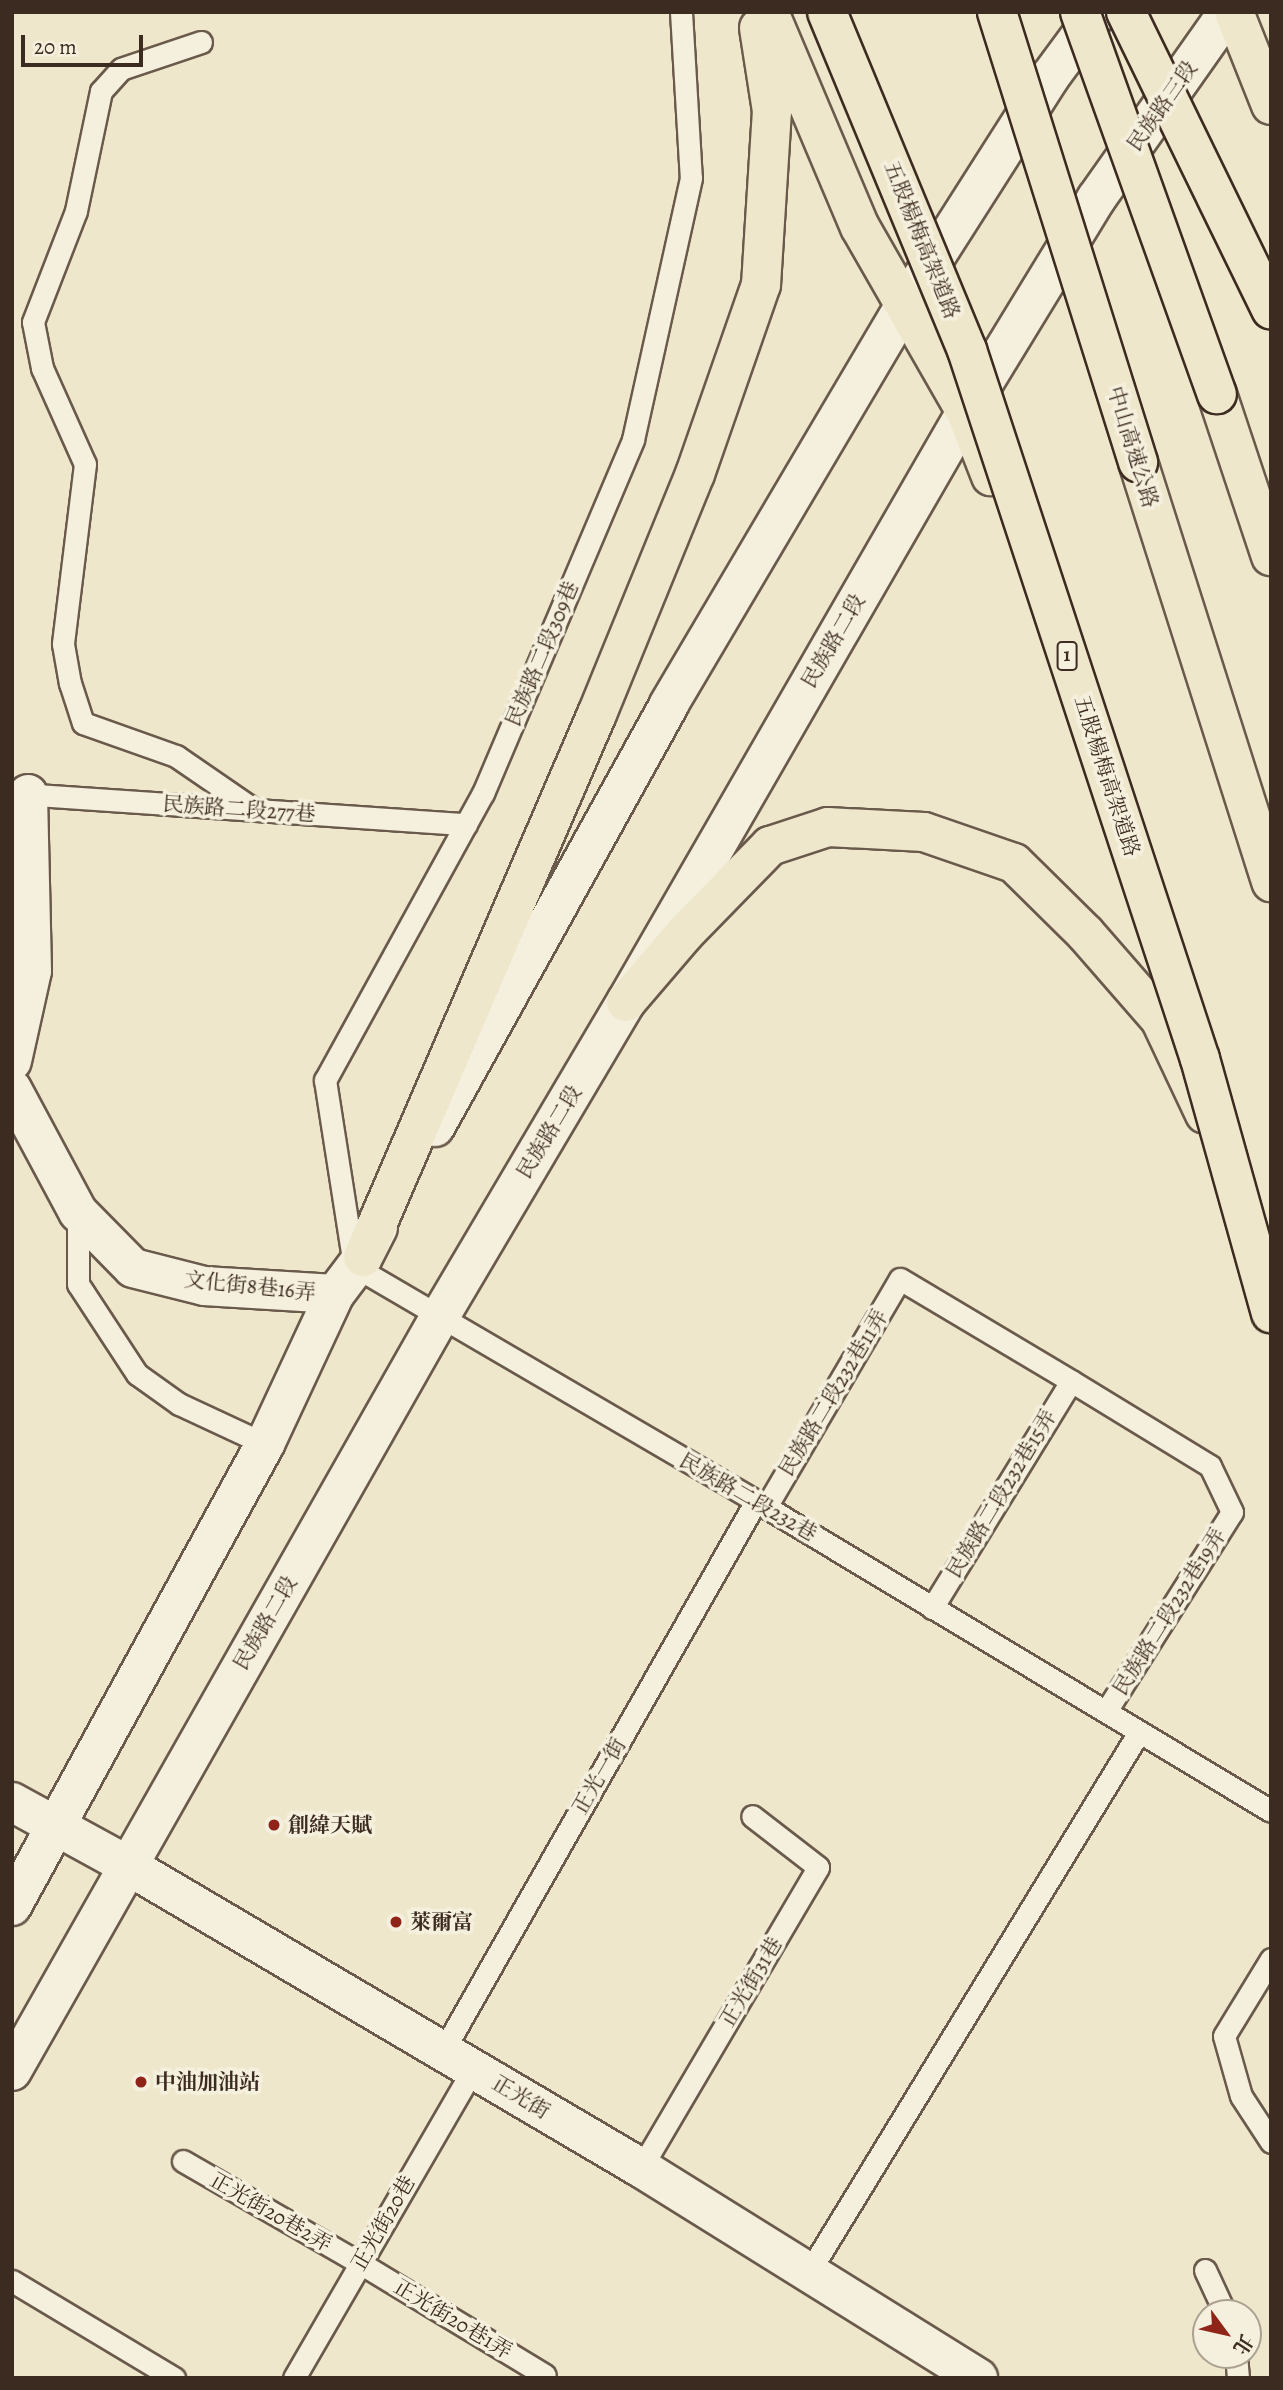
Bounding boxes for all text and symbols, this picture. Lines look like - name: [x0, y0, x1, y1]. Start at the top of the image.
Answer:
- scale bar: [24, 21, 147, 65]
- text: 20 m: [34, 33, 77, 61]
- street label: 民族路三段: [1122, 56, 1202, 156]
- street label: 五股楊梅高架道路: [879, 157, 965, 323]
- street label: 中山高速公路: [1103, 383, 1163, 511]
- street label: 民族路二段309巷: [500, 578, 584, 730]
- street label: 民族路二段: [796, 589, 870, 693]
- road number: 1: [1056, 640, 1078, 671]
- street label: 五股楊梅高架道路: [1069, 692, 1145, 860]
- street label: 民族路二段277巷: [162, 791, 316, 827]
- street label: 民族路二段: [511, 1081, 587, 1183]
- street label: 文化街8巷16弄: [183, 1267, 317, 1305]
- street label: 民族路二段232巷11弄: [773, 1305, 893, 1481]
- street label: 民族路二段232巷15弄: [941, 1405, 1061, 1583]
- street label: 民族路二段232巷: [675, 1447, 821, 1547]
- street label: 民族路二段232巷19弄: [1107, 1524, 1231, 1700]
- street label: 民族路二段: [228, 1571, 302, 1675]
- street label: 正光一街: [567, 1733, 631, 1819]
- place label: 創緯天賦: [288, 1812, 372, 1838]
- marker: 創緯天賦: [266, 1817, 282, 1833]
- place label: 萊爾富: [410, 1909, 473, 1935]
- marker: 萊爾富: [388, 1914, 404, 1930]
- street label: 正光街31巷: [714, 1933, 788, 2031]
- place label: 中油加油站: [155, 2069, 260, 2095]
- street label: 正光街: [488, 2070, 554, 2124]
- marker: 中油加油站: [133, 2074, 149, 2090]
- street label: 正光街20巷2弄: [206, 2167, 336, 2257]
- street label: 正光街20巷: [346, 2171, 420, 2275]
- street label: 正光街20巷1弄: [389, 2274, 517, 2364]
- north arrow: [1192, 2299, 1262, 2369]
- text: 北: [1227, 2329, 1259, 2359]

